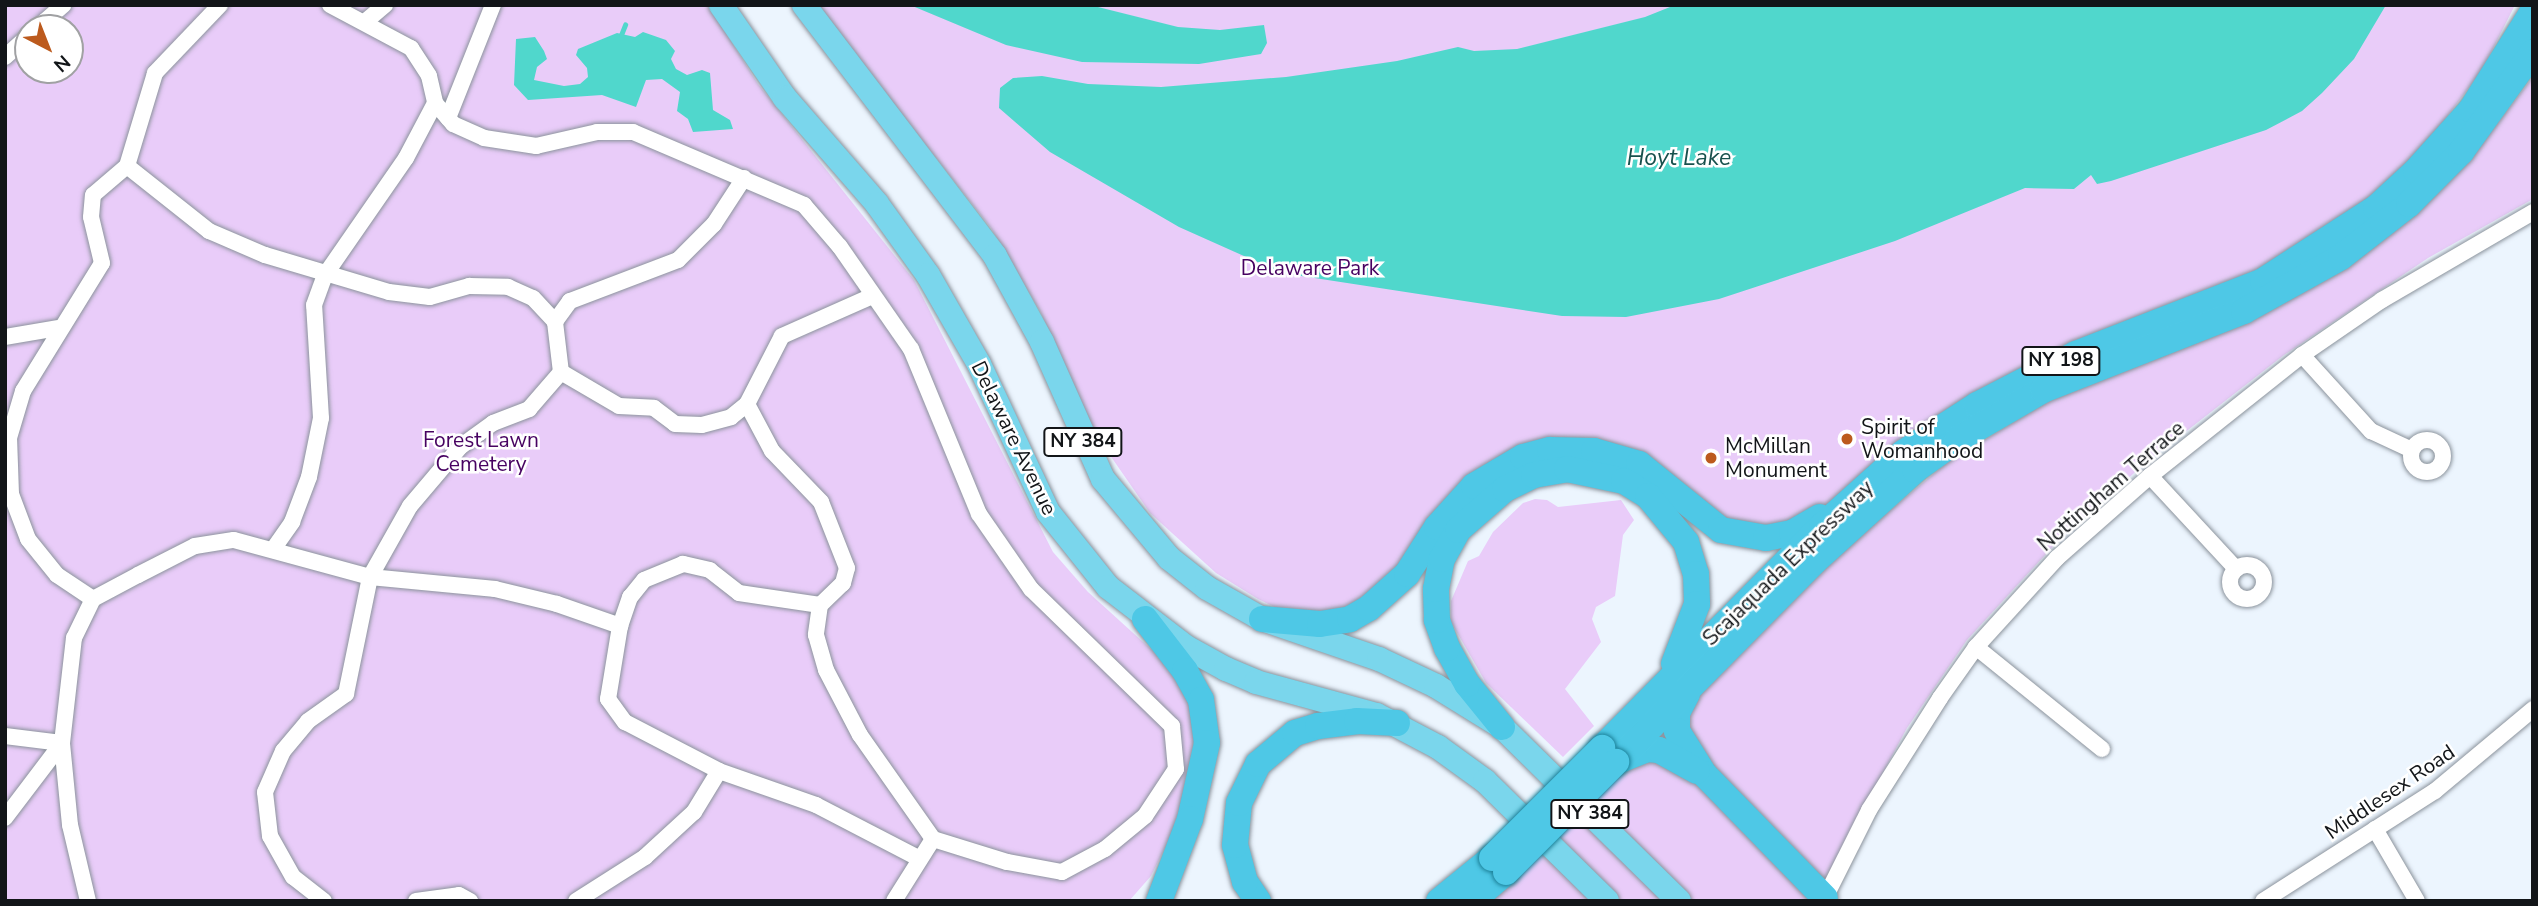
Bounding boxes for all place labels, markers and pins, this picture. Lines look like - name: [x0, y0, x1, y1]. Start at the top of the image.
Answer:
- place label: Spirit of Womanhood: [1861, 414, 1983, 464]
- marker: Spirit of Womanhood: [1839, 431, 1855, 447]
- place label: McMillan Monument: [1725, 433, 1827, 483]
- marker: McMillan Monument: [1703, 450, 1719, 466]

